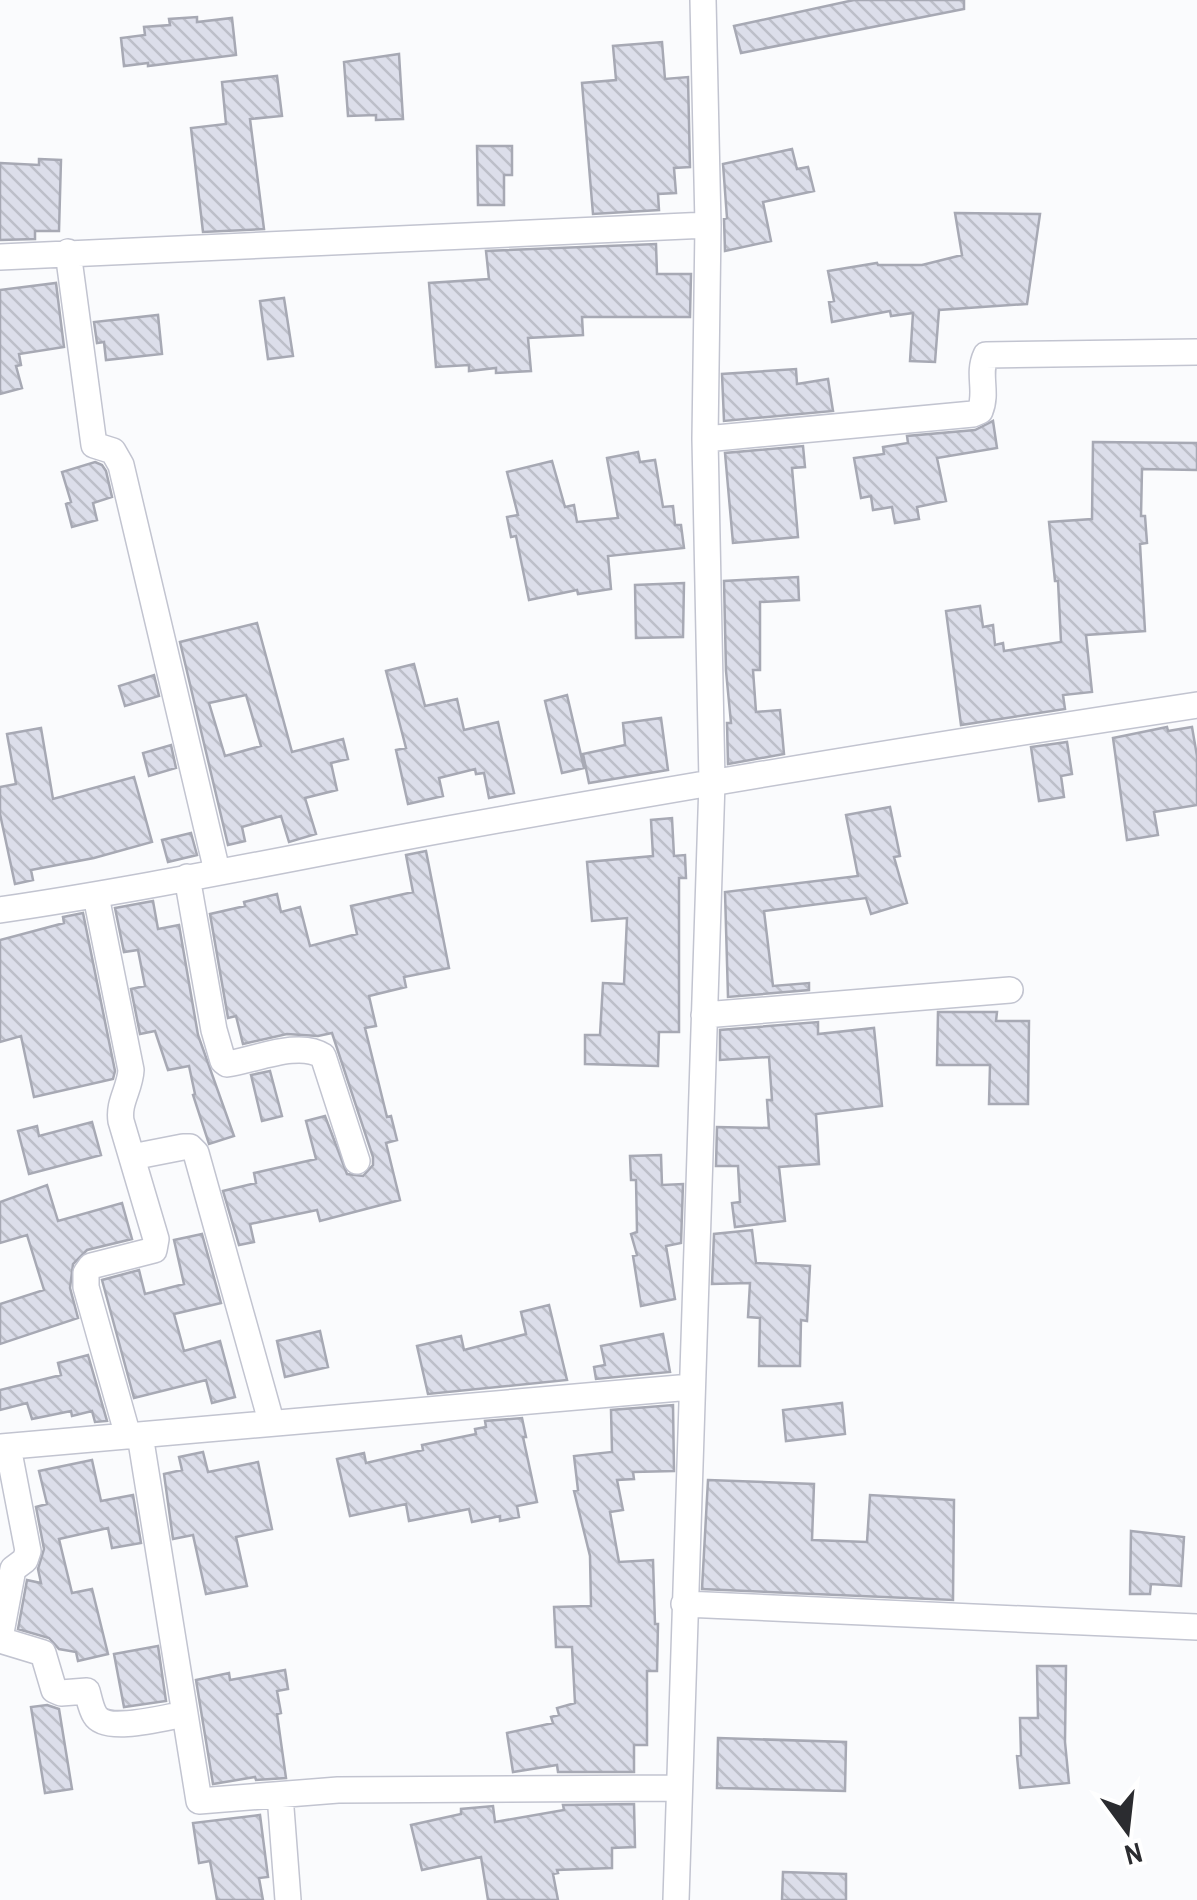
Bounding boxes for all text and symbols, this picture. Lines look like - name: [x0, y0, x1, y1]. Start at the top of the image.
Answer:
- north arrow: [1077, 1780, 1177, 1880]
- text: N: [1121, 1834, 1146, 1875]

